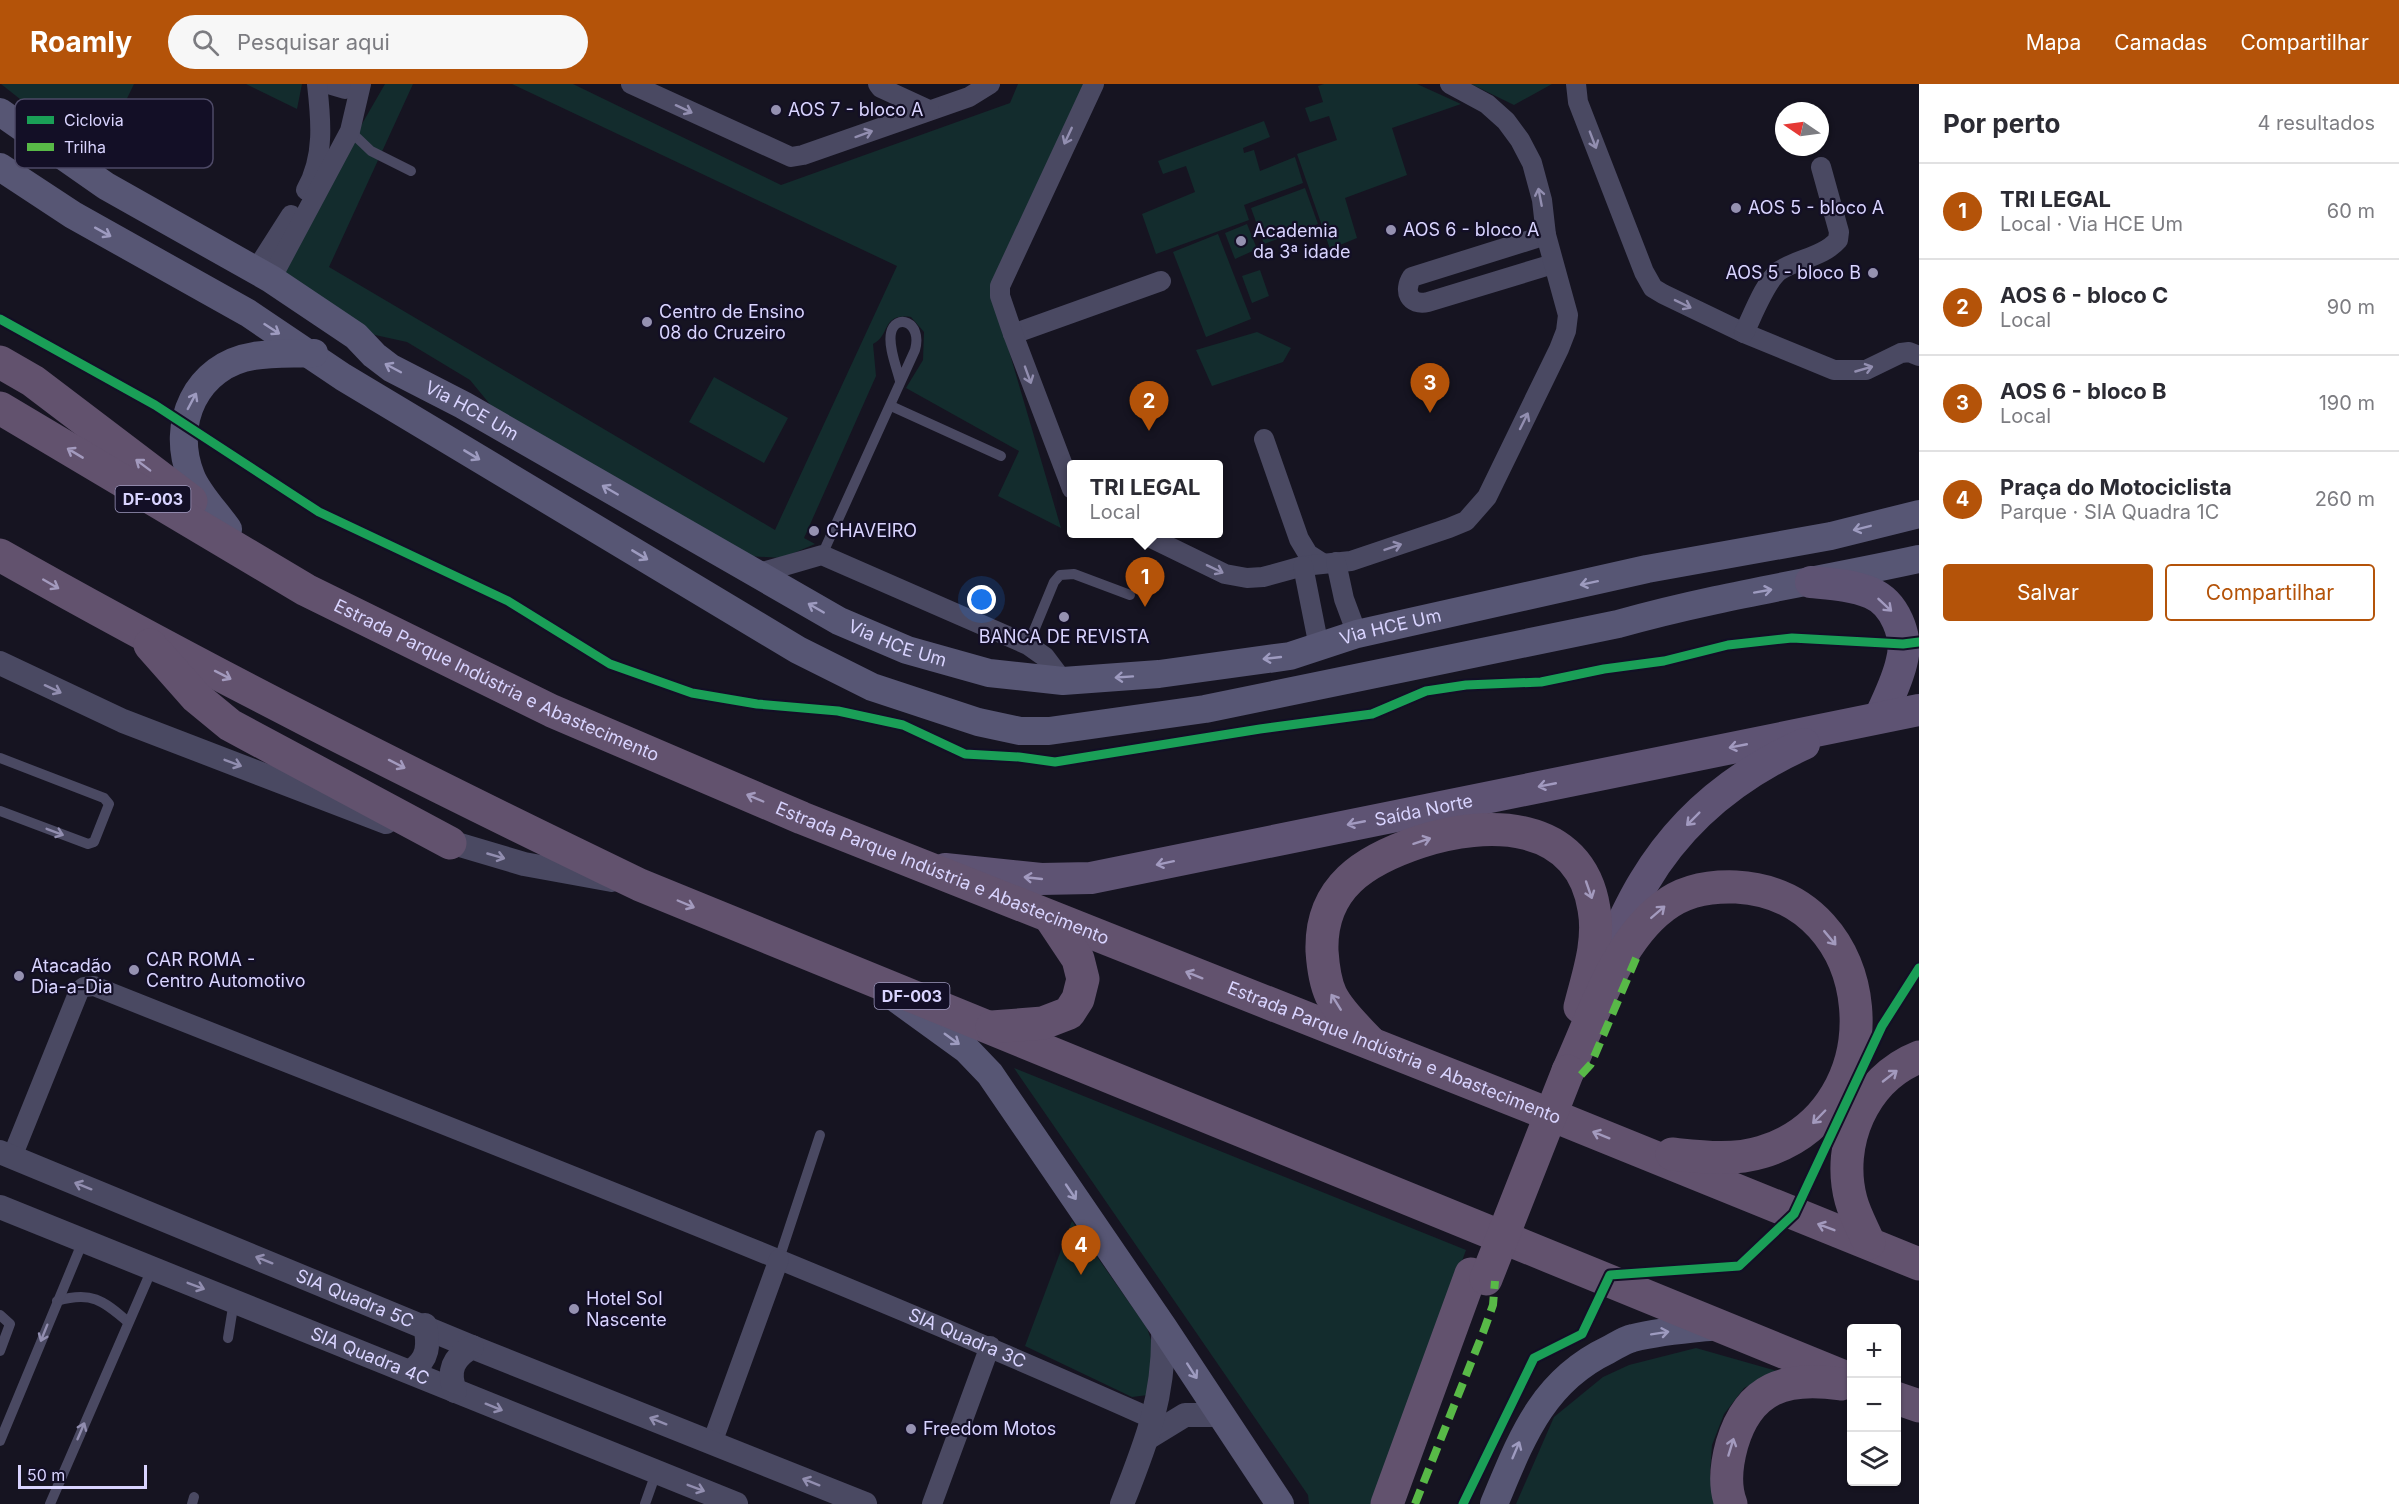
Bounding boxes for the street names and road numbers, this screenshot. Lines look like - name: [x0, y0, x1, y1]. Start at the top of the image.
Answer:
- street label: Via HCE Um: [422, 376, 522, 445]
- road number: DF-003: [116, 486, 190, 512]
- street label: Estrada Parque Indústria e Abastecimento: [331, 594, 662, 766]
- street label: Via HCE Um: [1337, 604, 1443, 649]
- street label: Via HCE Um: [845, 615, 949, 671]
- street label: Saída Norte: [1373, 790, 1475, 830]
- street label: Estrada Parque Indústria e Abastecimento: [773, 797, 1112, 949]
- street label: Estrada Parque Indústria e Abastecimento: [1224, 977, 1564, 1128]
- road number: DF-003: [874, 983, 950, 1009]
- street label: SIA Quadra 5C: [293, 1264, 417, 1332]
- street label: SIA Quadra 3C: [905, 1304, 1029, 1372]
- street label: SIA Quadra 4C: [308, 1322, 433, 1389]

